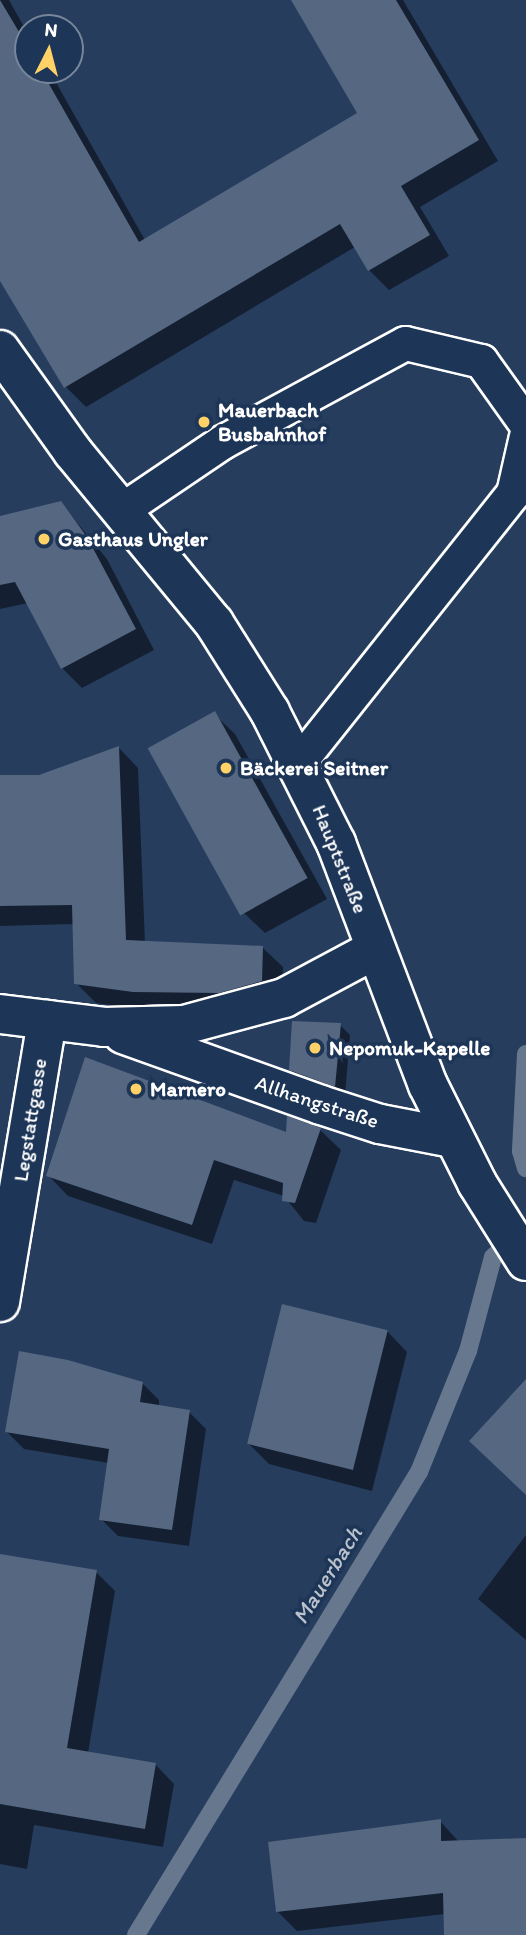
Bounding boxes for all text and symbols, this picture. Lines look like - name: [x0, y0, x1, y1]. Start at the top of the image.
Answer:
- north arrow: [14, 14, 84, 84]
- text: N: [43, 17, 59, 42]
- place label: Mauerbach Busbahnhof: [218, 397, 326, 447]
- marker: Mauerbach Busbahnhof: [196, 414, 212, 430]
- place label: Gasthaus Ungler: [58, 526, 209, 552]
- marker: Gasthaus Ungler: [36, 531, 52, 547]
- place label: Bäckerei Seitner: [240, 755, 388, 781]
- marker: Bäckerei Seitner: [218, 760, 234, 776]
- street label: Hauptstraße: [307, 801, 373, 917]
- place label: Nepomuk-Kapelle: [329, 1035, 490, 1061]
- marker: Nepomuk-Kapelle: [307, 1040, 323, 1056]
- street label: Legstattgasse: [8, 1057, 52, 1183]
- street label: Allhangstraße: [252, 1070, 382, 1134]
- place label: Marnero: [150, 1076, 226, 1102]
- marker: Marnero: [128, 1081, 144, 1097]
- water label: Mauerbach: [286, 1521, 368, 1629]

